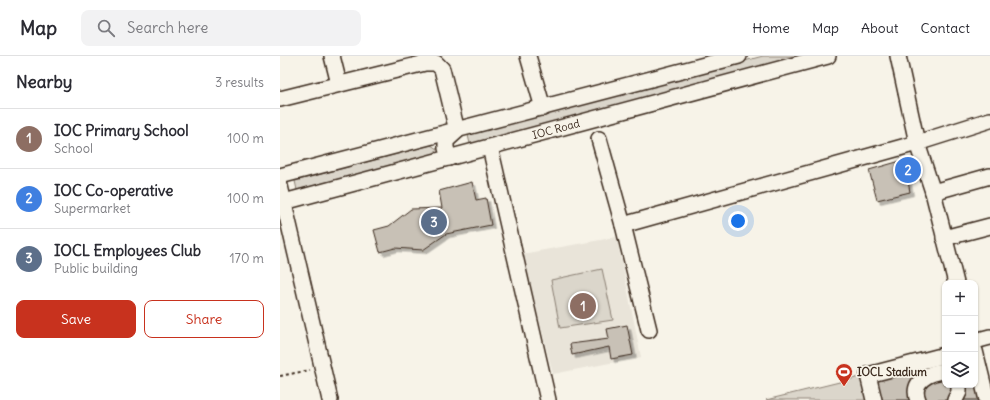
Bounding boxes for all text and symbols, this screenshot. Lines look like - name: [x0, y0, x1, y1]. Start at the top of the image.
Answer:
- search box: [81, 10, 361, 46]
- text: Map: [20, 16, 57, 40]
- icon: search: [95, 17, 117, 39]
- text: Search here: [127, 18, 208, 37]
- text: Home: [752, 19, 790, 37]
- text: Map: [812, 19, 839, 37]
- text: About: [861, 19, 899, 37]
- text: Contact: [921, 19, 970, 37]
- text: Nearby: [16, 71, 72, 93]
- text: 3 results: [215, 74, 264, 91]
- street label: IOC Road: [531, 116, 582, 142]
- text: IOC Primary School: [54, 121, 189, 140]
- text: 1: [26, 130, 32, 147]
- text: 100 m: [227, 130, 264, 147]
- text: School: [54, 140, 93, 157]
- pin: 2: [895, 155, 921, 185]
- text: IOC Co-operative: [54, 181, 173, 200]
- text: 2: [25, 190, 33, 207]
- text: 100 m: [227, 190, 264, 207]
- text: Supermarket: [54, 200, 131, 217]
- pin: 3: [421, 207, 447, 237]
- your location: [728, 211, 748, 231]
- text: IOCL Employees Club: [54, 241, 201, 260]
- text: 3: [25, 250, 33, 267]
- text: 170 m: [229, 250, 264, 267]
- text: Public building: [54, 260, 138, 277]
- map controls: [942, 280, 978, 388]
- button: +: [942, 280, 978, 316]
- pin: 1: [570, 291, 596, 321]
- button: Save: [16, 300, 136, 338]
- button: Share: [144, 300, 264, 338]
- button: −: [942, 316, 978, 352]
- button: layers: [942, 352, 978, 388]
- sports icon: IOCL Stadium: [834, 362, 854, 387]
- place label: IOCL Stadium: [857, 365, 927, 379]

